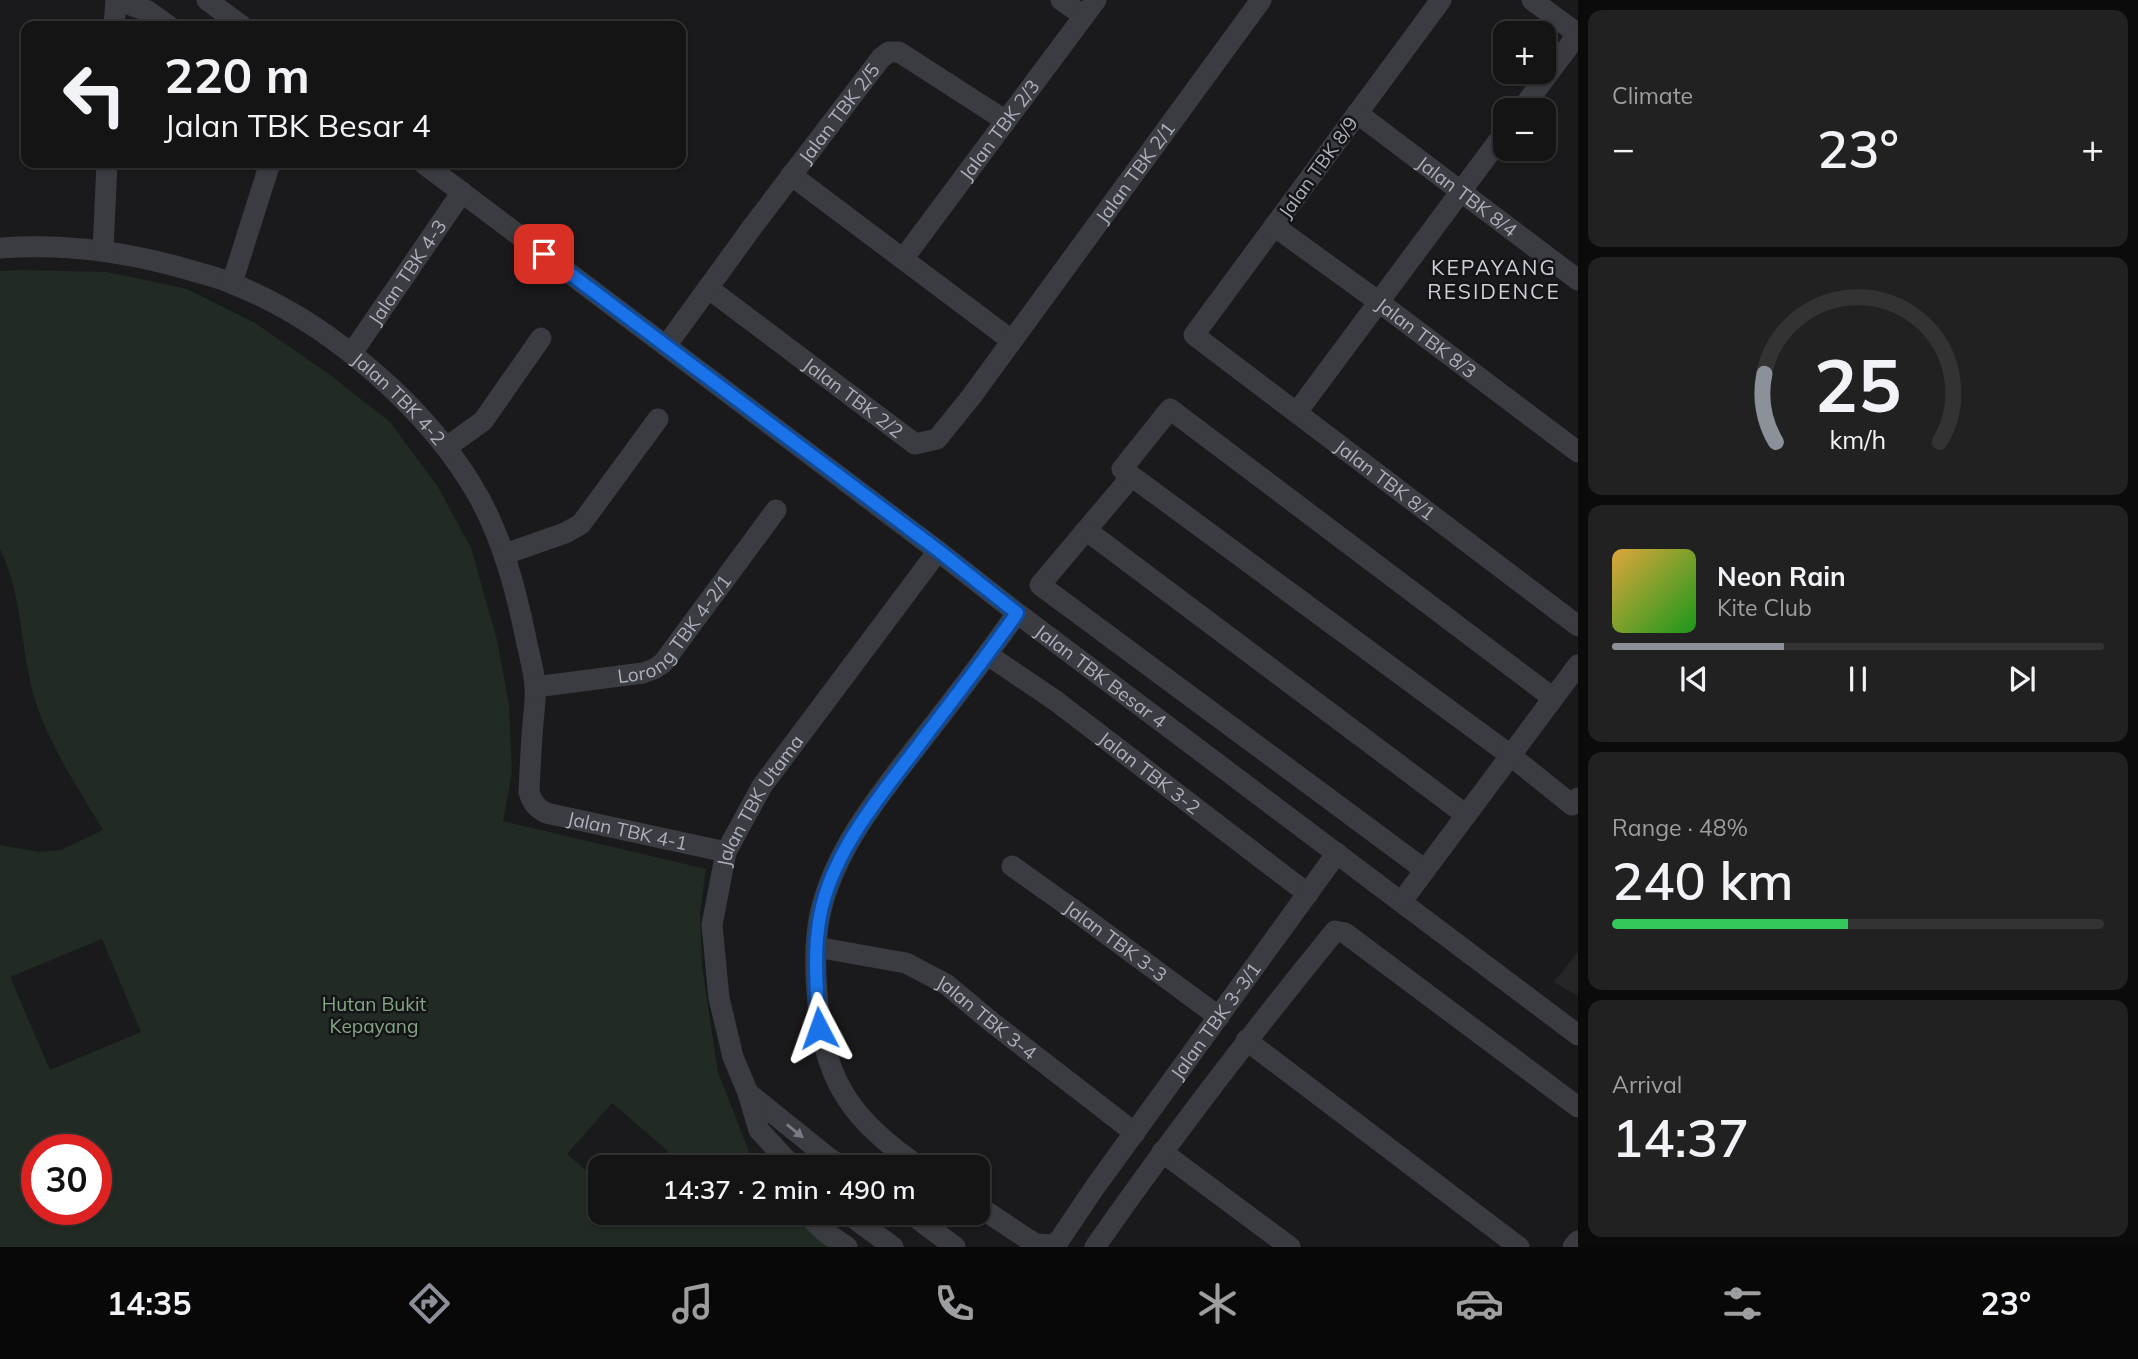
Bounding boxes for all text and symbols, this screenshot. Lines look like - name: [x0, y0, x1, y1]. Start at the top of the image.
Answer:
- map controls: [1493, 21, 1556, 161]
- button: +: [1493, 21, 1556, 84]
- text: 220 m: [164, 44, 310, 105]
- icon: left: [49, 49, 140, 140]
- street label: Jalan TBK 2/5: [793, 58, 885, 168]
- street label: Jalan TBK 2/3: [954, 75, 1044, 185]
- text: Climate: [1612, 81, 1693, 110]
- button: −: [1493, 98, 1556, 161]
- text: Jalan TBK Besar 4: [164, 105, 431, 145]
- street label: Jalan TBK 8/9: [1273, 112, 1363, 222]
- text: 23°: [1817, 116, 1899, 181]
- street label: Jalan TBK 2/1: [1090, 117, 1180, 228]
- text: −: [1612, 124, 1635, 172]
- text: +: [2081, 124, 2104, 172]
- street label: Jalan TBK 8/4: [1412, 151, 1522, 242]
- street label: Jalan TBK 4-3: [363, 215, 452, 329]
- pin: [514, 224, 574, 284]
- icon: arrive: [525, 235, 563, 273]
- district label: KEPAYANG RESIDENCE: [1427, 254, 1561, 304]
- street label: Jalan TBK 8/3: [1372, 292, 1481, 383]
- text: 25: [1814, 340, 1902, 431]
- street label: Jalan TBK 4-2: [347, 347, 451, 450]
- street label: Jalan TBK 2/2: [798, 352, 908, 443]
- text: km/h: [1830, 424, 1886, 455]
- street label: Jalan TBK 8/1: [1330, 434, 1440, 525]
- text: Neon Rain: [1717, 560, 1846, 593]
- street label: Lorong TBK 4-2/1: [616, 570, 736, 688]
- text: Kite Club: [1717, 593, 1812, 622]
- street label: Jalan TBK Besar 4: [1030, 619, 1171, 733]
- icon: previous: [1675, 660, 1713, 698]
- icon: pause: [1839, 660, 1877, 698]
- icon: next: [2003, 660, 2041, 698]
- street label: Jalan TBK 3-2: [1094, 726, 1205, 819]
- street label: Jalan TBK Utama: [711, 730, 808, 869]
- street label: Jalan TBK 4-1: [565, 806, 690, 855]
- text: Range · 48%: [1612, 813, 1748, 842]
- text: 240 km: [1612, 848, 1793, 913]
- street label: Jalan TBK 3-3: [1060, 895, 1172, 987]
- street label: Jalan TBK 3-3/1: [1165, 957, 1266, 1084]
- street label: Jalan TBK 3-4: [933, 969, 1042, 1065]
- position arrow: [782, 991, 856, 1065]
- park label: Hutan Bukit Kepayang: [322, 992, 427, 1038]
- text: Arrival: [1612, 1070, 1682, 1099]
- text: 14:37: [1612, 1105, 1749, 1170]
- one-way arrow: [787, 1123, 804, 1138]
- speed limit sign: 30: [21, 1134, 112, 1225]
- text: 14:37 · 2 min · 490 m: [662, 1173, 916, 1206]
- icon: directions: [405, 1279, 454, 1328]
- icon: music: [668, 1279, 717, 1328]
- icon: phone: [930, 1279, 979, 1328]
- icon: climate: [1193, 1279, 1242, 1328]
- icon: car: [1455, 1279, 1504, 1328]
- icon: filters: [1718, 1279, 1767, 1328]
- text: 14:35: [107, 1283, 192, 1323]
- text: 23°: [1981, 1283, 2031, 1323]

